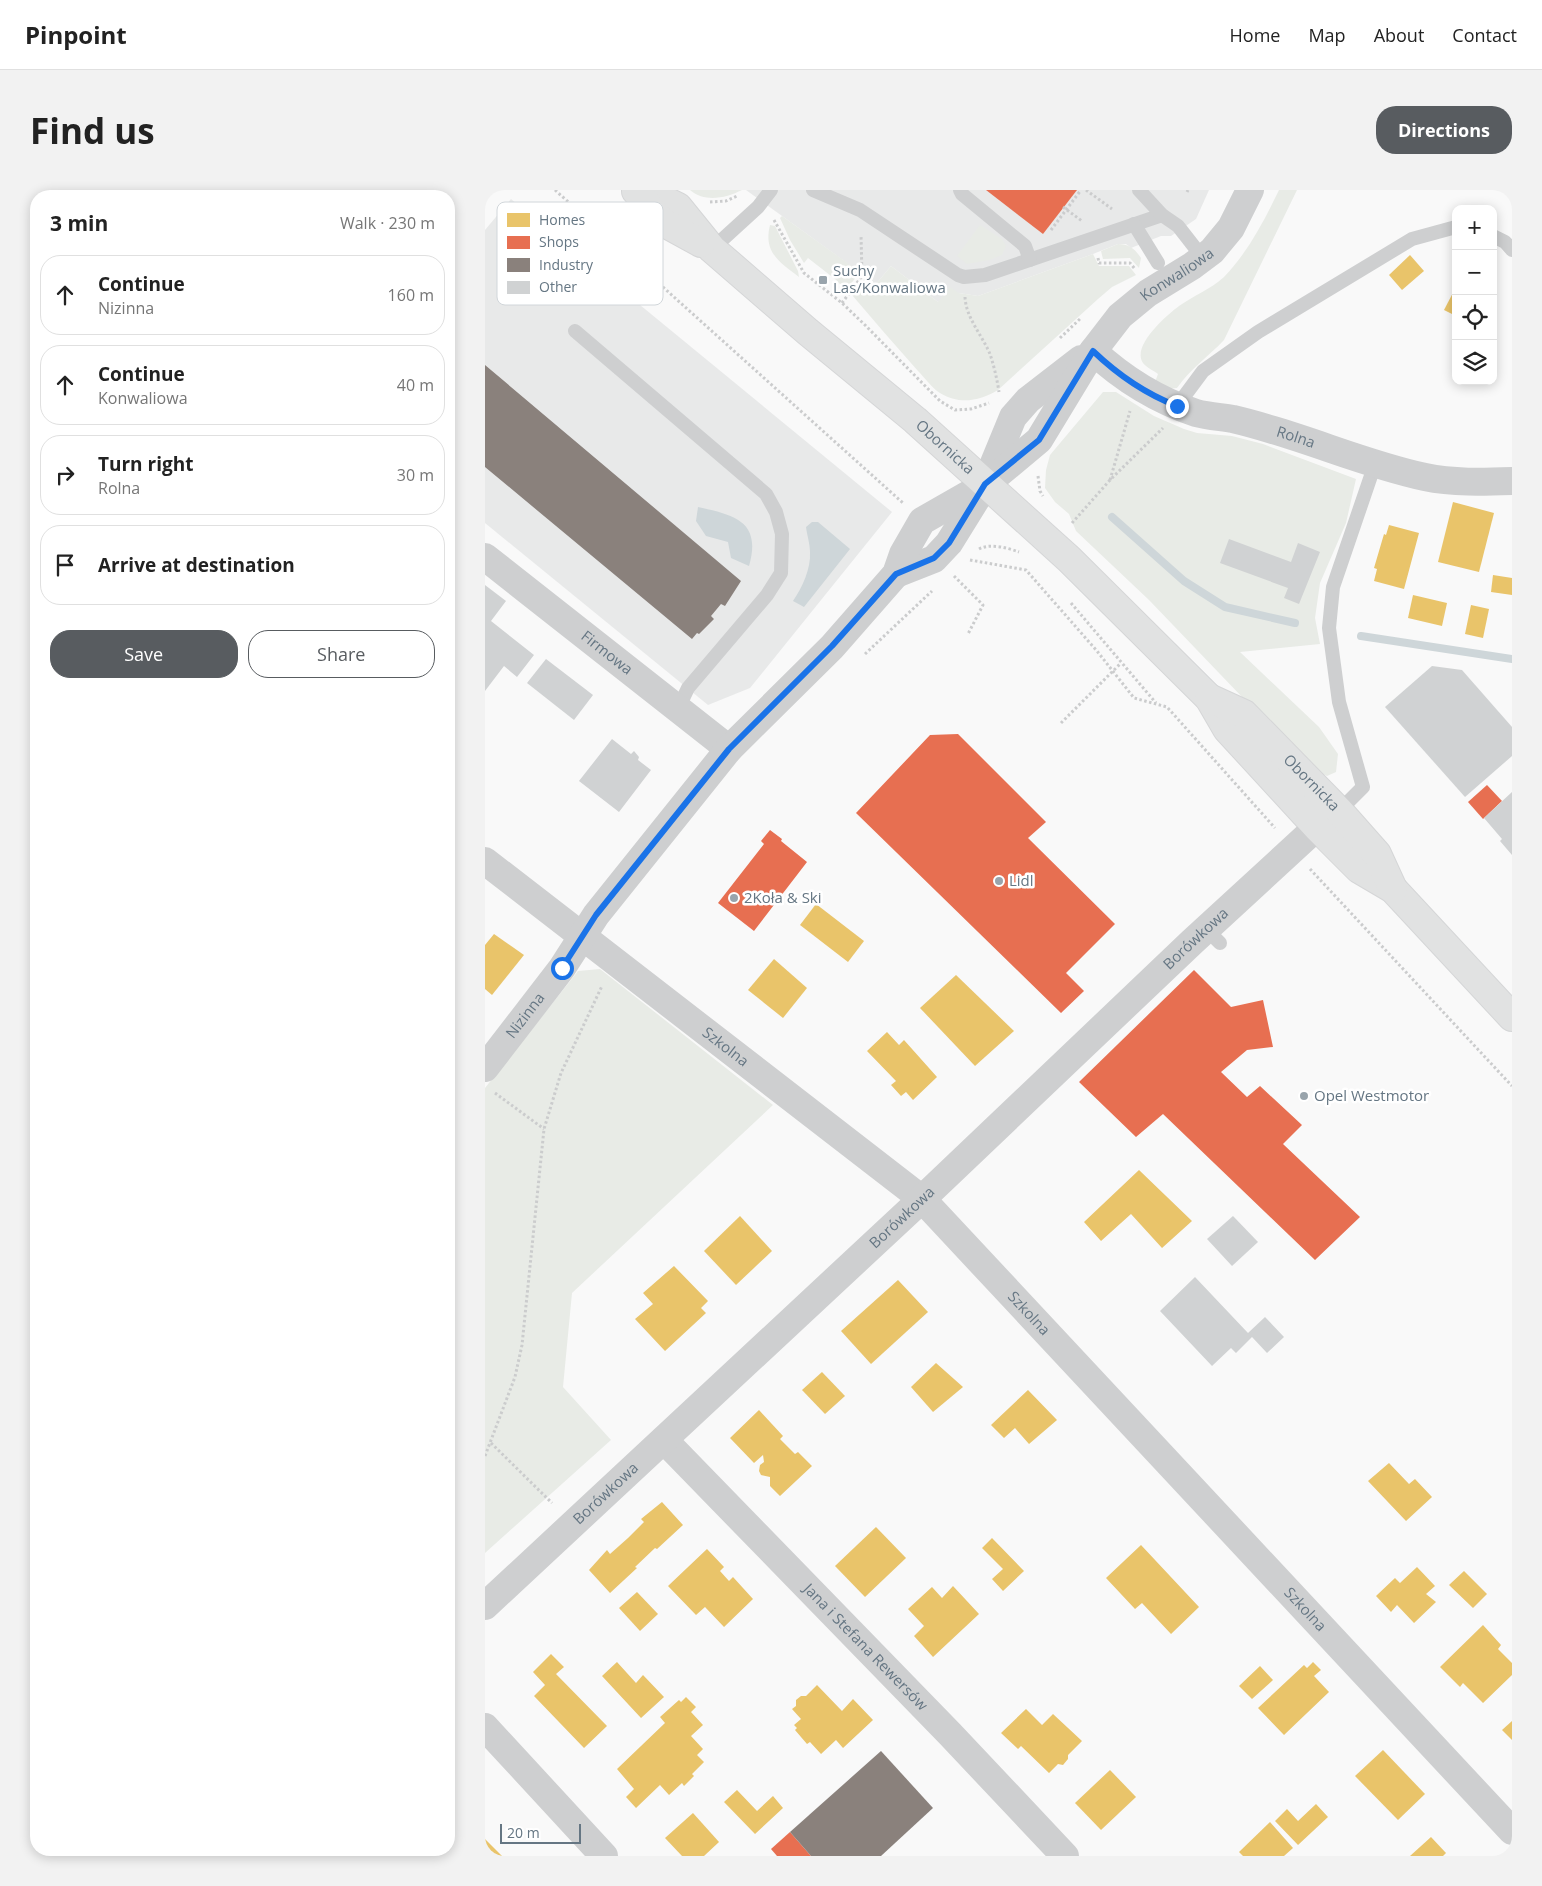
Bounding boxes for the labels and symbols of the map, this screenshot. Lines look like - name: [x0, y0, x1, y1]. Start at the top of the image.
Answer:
- legend: [497, 202, 663, 305]
- text: Homes: [539, 210, 586, 229]
- text: Shops: [539, 232, 579, 251]
- street label: Konwaliowa: [1135, 242, 1217, 305]
- text: Industry: [539, 255, 594, 274]
- place label: Suchy Las/Konwaliowa: [833, 260, 946, 297]
- marker: Suchy Las/Konwaliowa: [817, 274, 829, 286]
- text: Other: [539, 277, 577, 296]
- route end: [1166, 395, 1189, 418]
- street label: Obornicka: [912, 415, 979, 478]
- street label: Rolna: [1274, 421, 1318, 452]
- street label: Firmowa: [577, 625, 637, 679]
- street label: Obornicka: [1280, 749, 1345, 815]
- place label: Lidl: [1009, 870, 1034, 890]
- marker: Lidl: [993, 875, 1005, 887]
- place label: 2Koła & Ski: [744, 887, 822, 907]
- marker: 2Koła & Ski: [728, 892, 740, 904]
- street label: Borówkowa: [1158, 903, 1232, 973]
- route start: [551, 957, 574, 980]
- street label: Nizinna: [500, 988, 548, 1042]
- street label: Szkolna: [699, 1022, 753, 1070]
- place label: Opel Westmotor: [1314, 1085, 1429, 1105]
- marker: Opel Westmotor: [1298, 1090, 1310, 1102]
- street label: Borówkowa: [864, 1181, 938, 1252]
- street label: Szkolna: [1004, 1286, 1055, 1339]
- street label: Borówkowa: [568, 1457, 642, 1528]
- street label: Jana i Stefana Rewersów: [798, 1577, 933, 1715]
- street label: Szkolna: [1280, 1582, 1332, 1635]
- scale bar: [500, 1821, 581, 1844]

